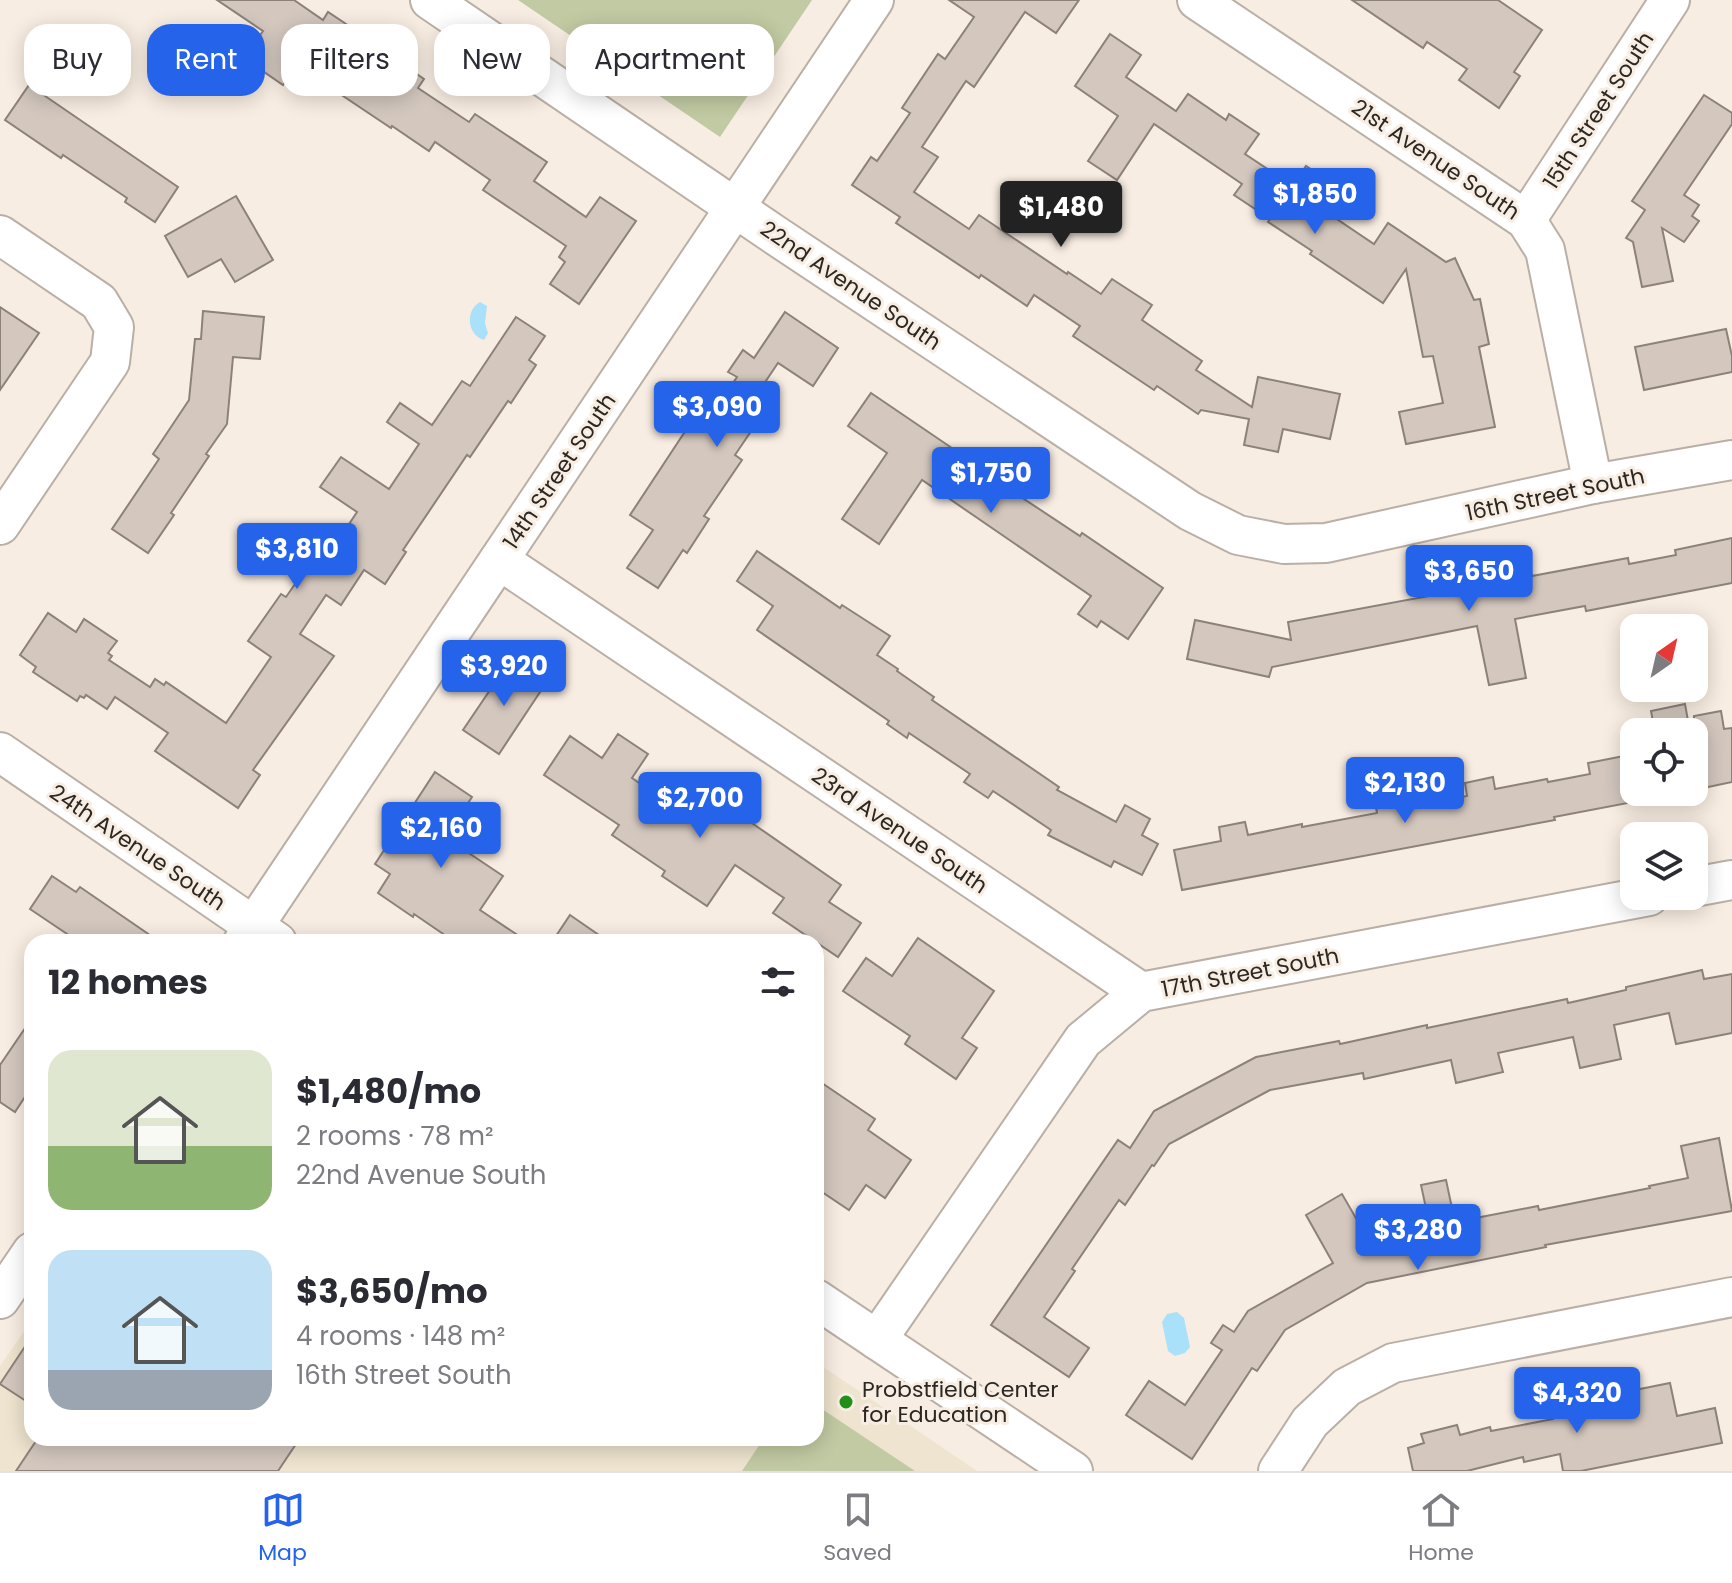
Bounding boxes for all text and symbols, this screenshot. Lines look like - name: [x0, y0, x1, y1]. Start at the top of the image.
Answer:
- chip: Buy: [24, 24, 131, 96]
- chip: Rent: [147, 24, 265, 96]
- chip: Filters: [281, 24, 418, 96]
- chip: New: [434, 24, 550, 96]
- chip: Apartment: [566, 24, 774, 96]
- street label: 15th Street South: [1536, 25, 1661, 195]
- street label: 21st Avenue South: [1346, 92, 1526, 227]
- pin: $1,850: [1250, 168, 1380, 236]
- text: $1,850: [1272, 176, 1358, 212]
- pin: $1,480: [996, 181, 1126, 249]
- text: $1,480: [1018, 189, 1104, 225]
- street label: 22nd Avenue South: [754, 213, 947, 357]
- pin: $3,090: [652, 381, 782, 449]
- street label: 14th Street South: [496, 387, 623, 556]
- text: $3,090: [672, 389, 762, 425]
- pin: $1,750: [926, 447, 1056, 515]
- text: $1,750: [950, 455, 1032, 491]
- street label: 16th Street South: [1463, 460, 1648, 529]
- pin: $3,810: [232, 523, 362, 591]
- text: $3,810: [255, 531, 339, 567]
- pin: $3,650: [1404, 545, 1534, 613]
- text: $3,650: [1424, 553, 1514, 589]
- north arrow: [1620, 614, 1708, 702]
- map controls: [1620, 614, 1708, 910]
- pin: $3,920: [439, 640, 569, 708]
- text: $3,920: [460, 648, 548, 684]
- button: locate: [1620, 718, 1708, 806]
- pin: $2,130: [1340, 757, 1470, 825]
- street label: 23rd Avenue South: [806, 760, 994, 901]
- text: $2,130: [1364, 765, 1446, 801]
- pin: $2,700: [635, 772, 765, 840]
- street label: 24th Avenue South: [44, 777, 232, 918]
- text: $2,700: [656, 780, 744, 816]
- pin: $2,160: [376, 802, 506, 870]
- text: $2,160: [400, 810, 482, 846]
- button: layers: [1620, 822, 1708, 910]
- street label: 17th Street South: [1159, 940, 1342, 1005]
- text: 12 homes: [48, 958, 208, 1006]
- icon: filters: [756, 960, 800, 1004]
- text: $1,480/mo: [296, 1067, 481, 1115]
- icon: home: [112, 1082, 208, 1178]
- text: 2 rooms · 78 m²: [296, 1118, 494, 1154]
- text: 22nd Avenue South: [296, 1157, 546, 1193]
- pin: $3,280: [1353, 1204, 1483, 1272]
- text: $3,280: [1374, 1212, 1462, 1248]
- text: $3,650/mo: [296, 1267, 488, 1315]
- icon: home: [112, 1282, 208, 1378]
- text: 4 rooms · 148 m²: [296, 1318, 505, 1354]
- text: 16th Street South: [296, 1357, 512, 1393]
- pin: $4,320: [1512, 1367, 1642, 1435]
- place label: Probstfield Center for Education: [862, 1374, 1058, 1430]
- text: $4,320: [1532, 1375, 1622, 1411]
- marker: Probstfield Center for Education: [837, 1393, 855, 1411]
- tab: Map: [258, 1488, 307, 1569]
- tab: Saved: [823, 1488, 892, 1569]
- tab: Home: [1408, 1488, 1474, 1569]

